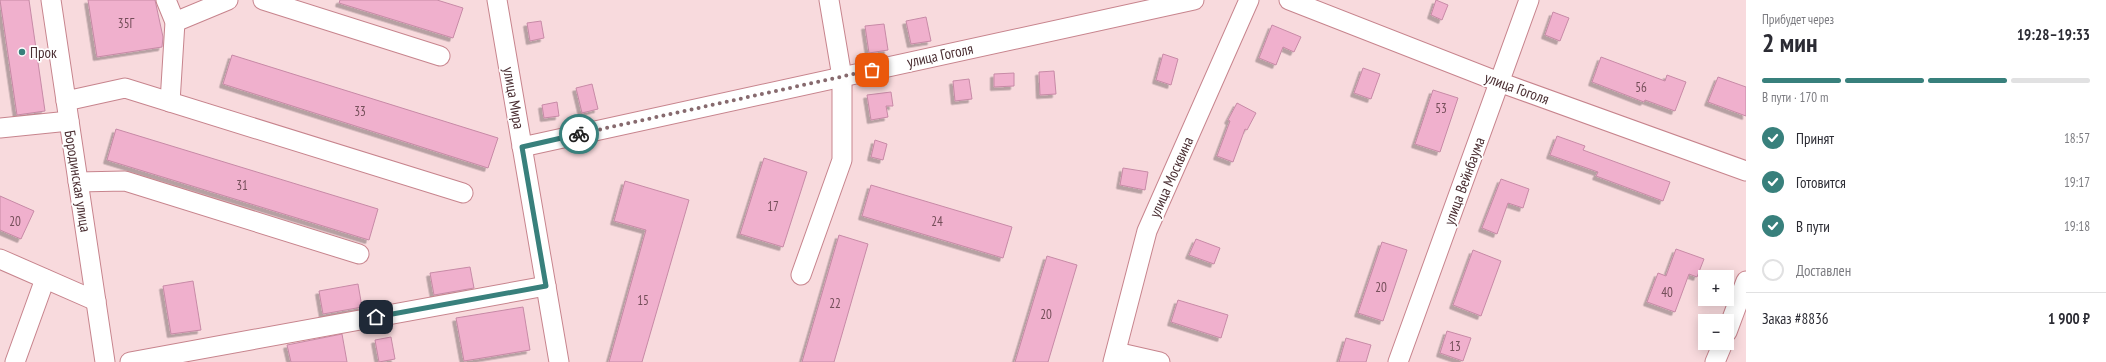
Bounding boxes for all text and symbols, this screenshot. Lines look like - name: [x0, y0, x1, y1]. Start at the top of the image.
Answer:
- text: Прибудет через: [1762, 11, 1834, 28]
- house number: 35Г: [118, 15, 135, 32]
- text: 19:28–19:33: [2017, 25, 2090, 44]
- text: 2 мин: [1762, 26, 1817, 59]
- street label: улица Гоголя: [905, 39, 975, 71]
- place label: Прок: [30, 43, 57, 62]
- marker: Прок: [17, 47, 27, 57]
- pin: [855, 53, 889, 87]
- icon: bag: [861, 59, 883, 81]
- street label: улица Мира: [499, 66, 529, 130]
- street label: улица Гоголя: [1482, 68, 1552, 108]
- house number: 56: [1635, 79, 1647, 96]
- text: В пути · 170 m: [1762, 89, 1828, 106]
- house number: 53: [1435, 100, 1447, 117]
- house number: 33: [354, 103, 366, 120]
- courier: [559, 114, 599, 154]
- icon: bike: [568, 123, 590, 145]
- icon: check: [1762, 127, 1784, 149]
- street label: Бородинская улица: [61, 129, 95, 233]
- text: Принят: [1796, 129, 1834, 148]
- text: 18:57: [2064, 130, 2090, 147]
- street label: улица Москвина: [1145, 134, 1197, 220]
- street label: улица Вейнбаума: [1439, 134, 1489, 228]
- icon: check: [1762, 171, 1784, 193]
- text: Готовится: [1796, 173, 1846, 192]
- text: 19:17: [2064, 174, 2090, 191]
- house number: 31: [236, 177, 248, 194]
- house number: 17: [767, 198, 779, 215]
- house number: 20: [9, 213, 21, 230]
- house number: 24: [931, 213, 943, 230]
- icon: check: [1762, 215, 1784, 237]
- text: В пути: [1796, 217, 1830, 236]
- text: 19:18: [2064, 218, 2090, 235]
- text: Доставлен: [1796, 261, 1851, 280]
- map controls: [1698, 270, 1734, 350]
- button: +: [1698, 270, 1734, 306]
- house number: 20: [1375, 279, 1387, 296]
- house number: 40: [1661, 284, 1673, 301]
- house number: 15: [637, 292, 649, 309]
- house number: 22: [829, 295, 841, 312]
- pin: [359, 300, 393, 334]
- icon: home: [365, 306, 387, 328]
- house number: 20: [1040, 306, 1052, 323]
- text: Заказ #8836: [1762, 309, 1829, 328]
- text: 1 900 ₽: [2048, 309, 2090, 328]
- button: −: [1698, 314, 1734, 350]
- house number: 13: [1449, 338, 1461, 355]

